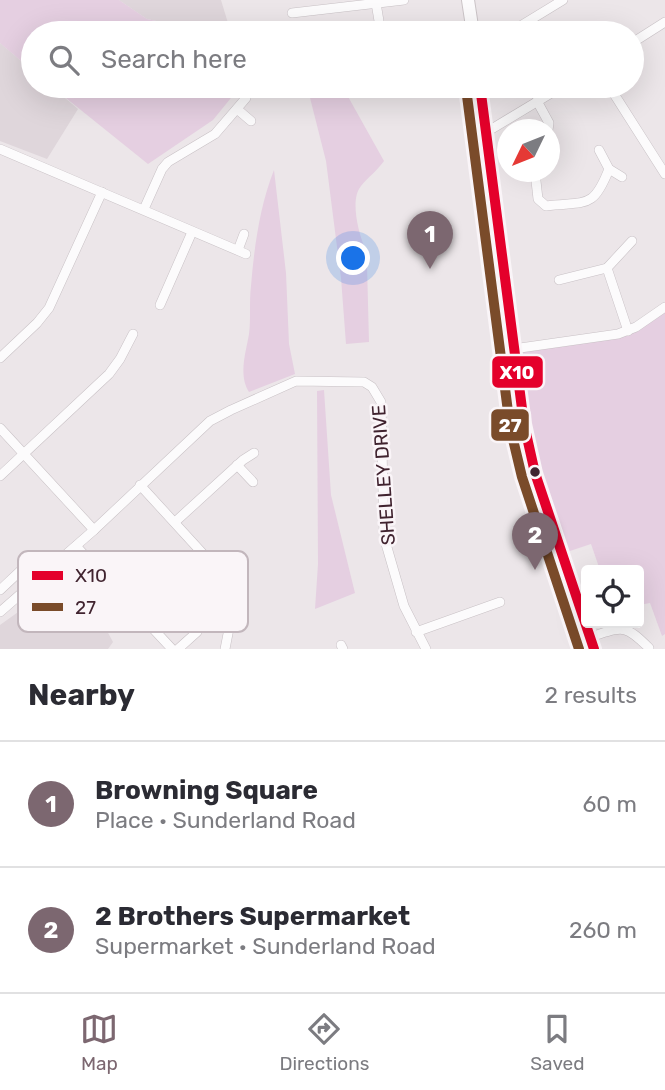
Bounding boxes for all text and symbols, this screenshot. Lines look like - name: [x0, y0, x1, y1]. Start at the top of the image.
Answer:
- search box: [21, 21, 644, 98]
- icon: search: [45, 41, 83, 79]
- text: Search here: [101, 44, 247, 75]
- north arrow: [497, 119, 560, 182]
- pin: 1: [407, 211, 453, 269]
- your location: [336, 241, 370, 275]
- line badge: X10: [491, 355, 544, 389]
- text: X10: [499, 361, 535, 384]
- street label: SHELLEY DRIVE: [367, 404, 400, 546]
- line badge: 27: [490, 408, 530, 442]
- text: 27: [498, 414, 522, 437]
- unlabelled marker: [528, 465, 542, 479]
- pin: 2: [512, 512, 558, 570]
- legend: [18, 551, 248, 632]
- text: X10: [75, 564, 107, 587]
- map controls: [581, 565, 644, 628]
- button: locate: [581, 565, 644, 628]
- text: 27: [75, 596, 96, 619]
- text: Nearby: [28, 677, 135, 713]
- text: 2 results: [545, 681, 637, 709]
- text: Browning Square: [95, 775, 318, 806]
- text: 1: [45, 790, 57, 818]
- text: 60 m: [582, 790, 637, 818]
- text: Place · Sunderland Road: [95, 806, 356, 834]
- text: 2 Brothers Supermarket: [95, 901, 410, 932]
- text: 2: [44, 916, 58, 944]
- text: 260 m: [569, 916, 637, 944]
- text: Supermarket · Sunderland Road: [95, 932, 436, 960]
- tab: Map: [80, 1010, 118, 1075]
- tab: Directions: [279, 1010, 369, 1075]
- tab: Saved: [530, 1010, 585, 1075]

